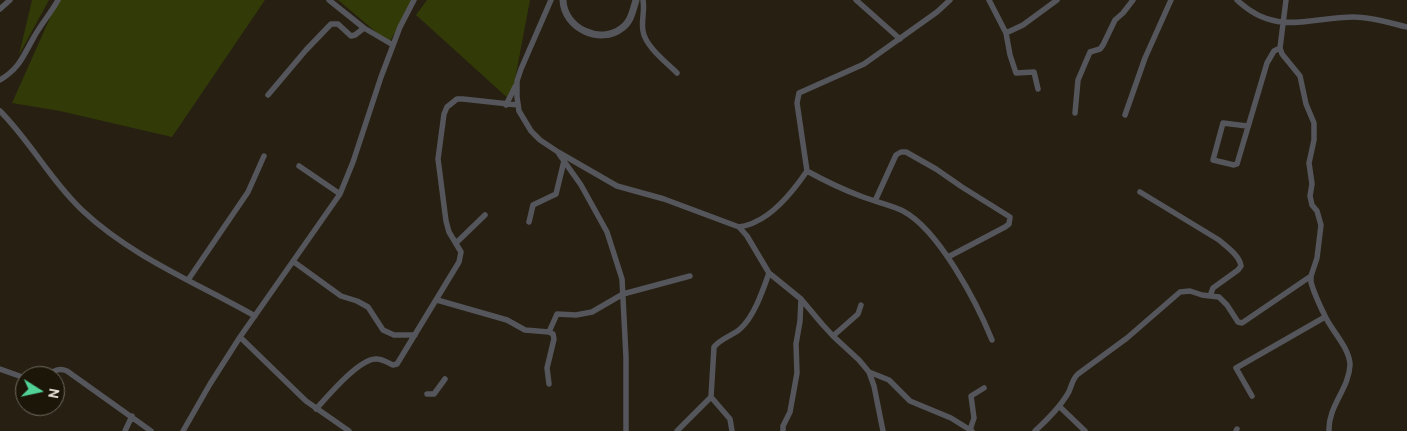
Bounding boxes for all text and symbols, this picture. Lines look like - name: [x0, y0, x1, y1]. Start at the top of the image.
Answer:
- north arrow: [15, 366, 65, 416]
- text: N: [44, 387, 64, 400]

